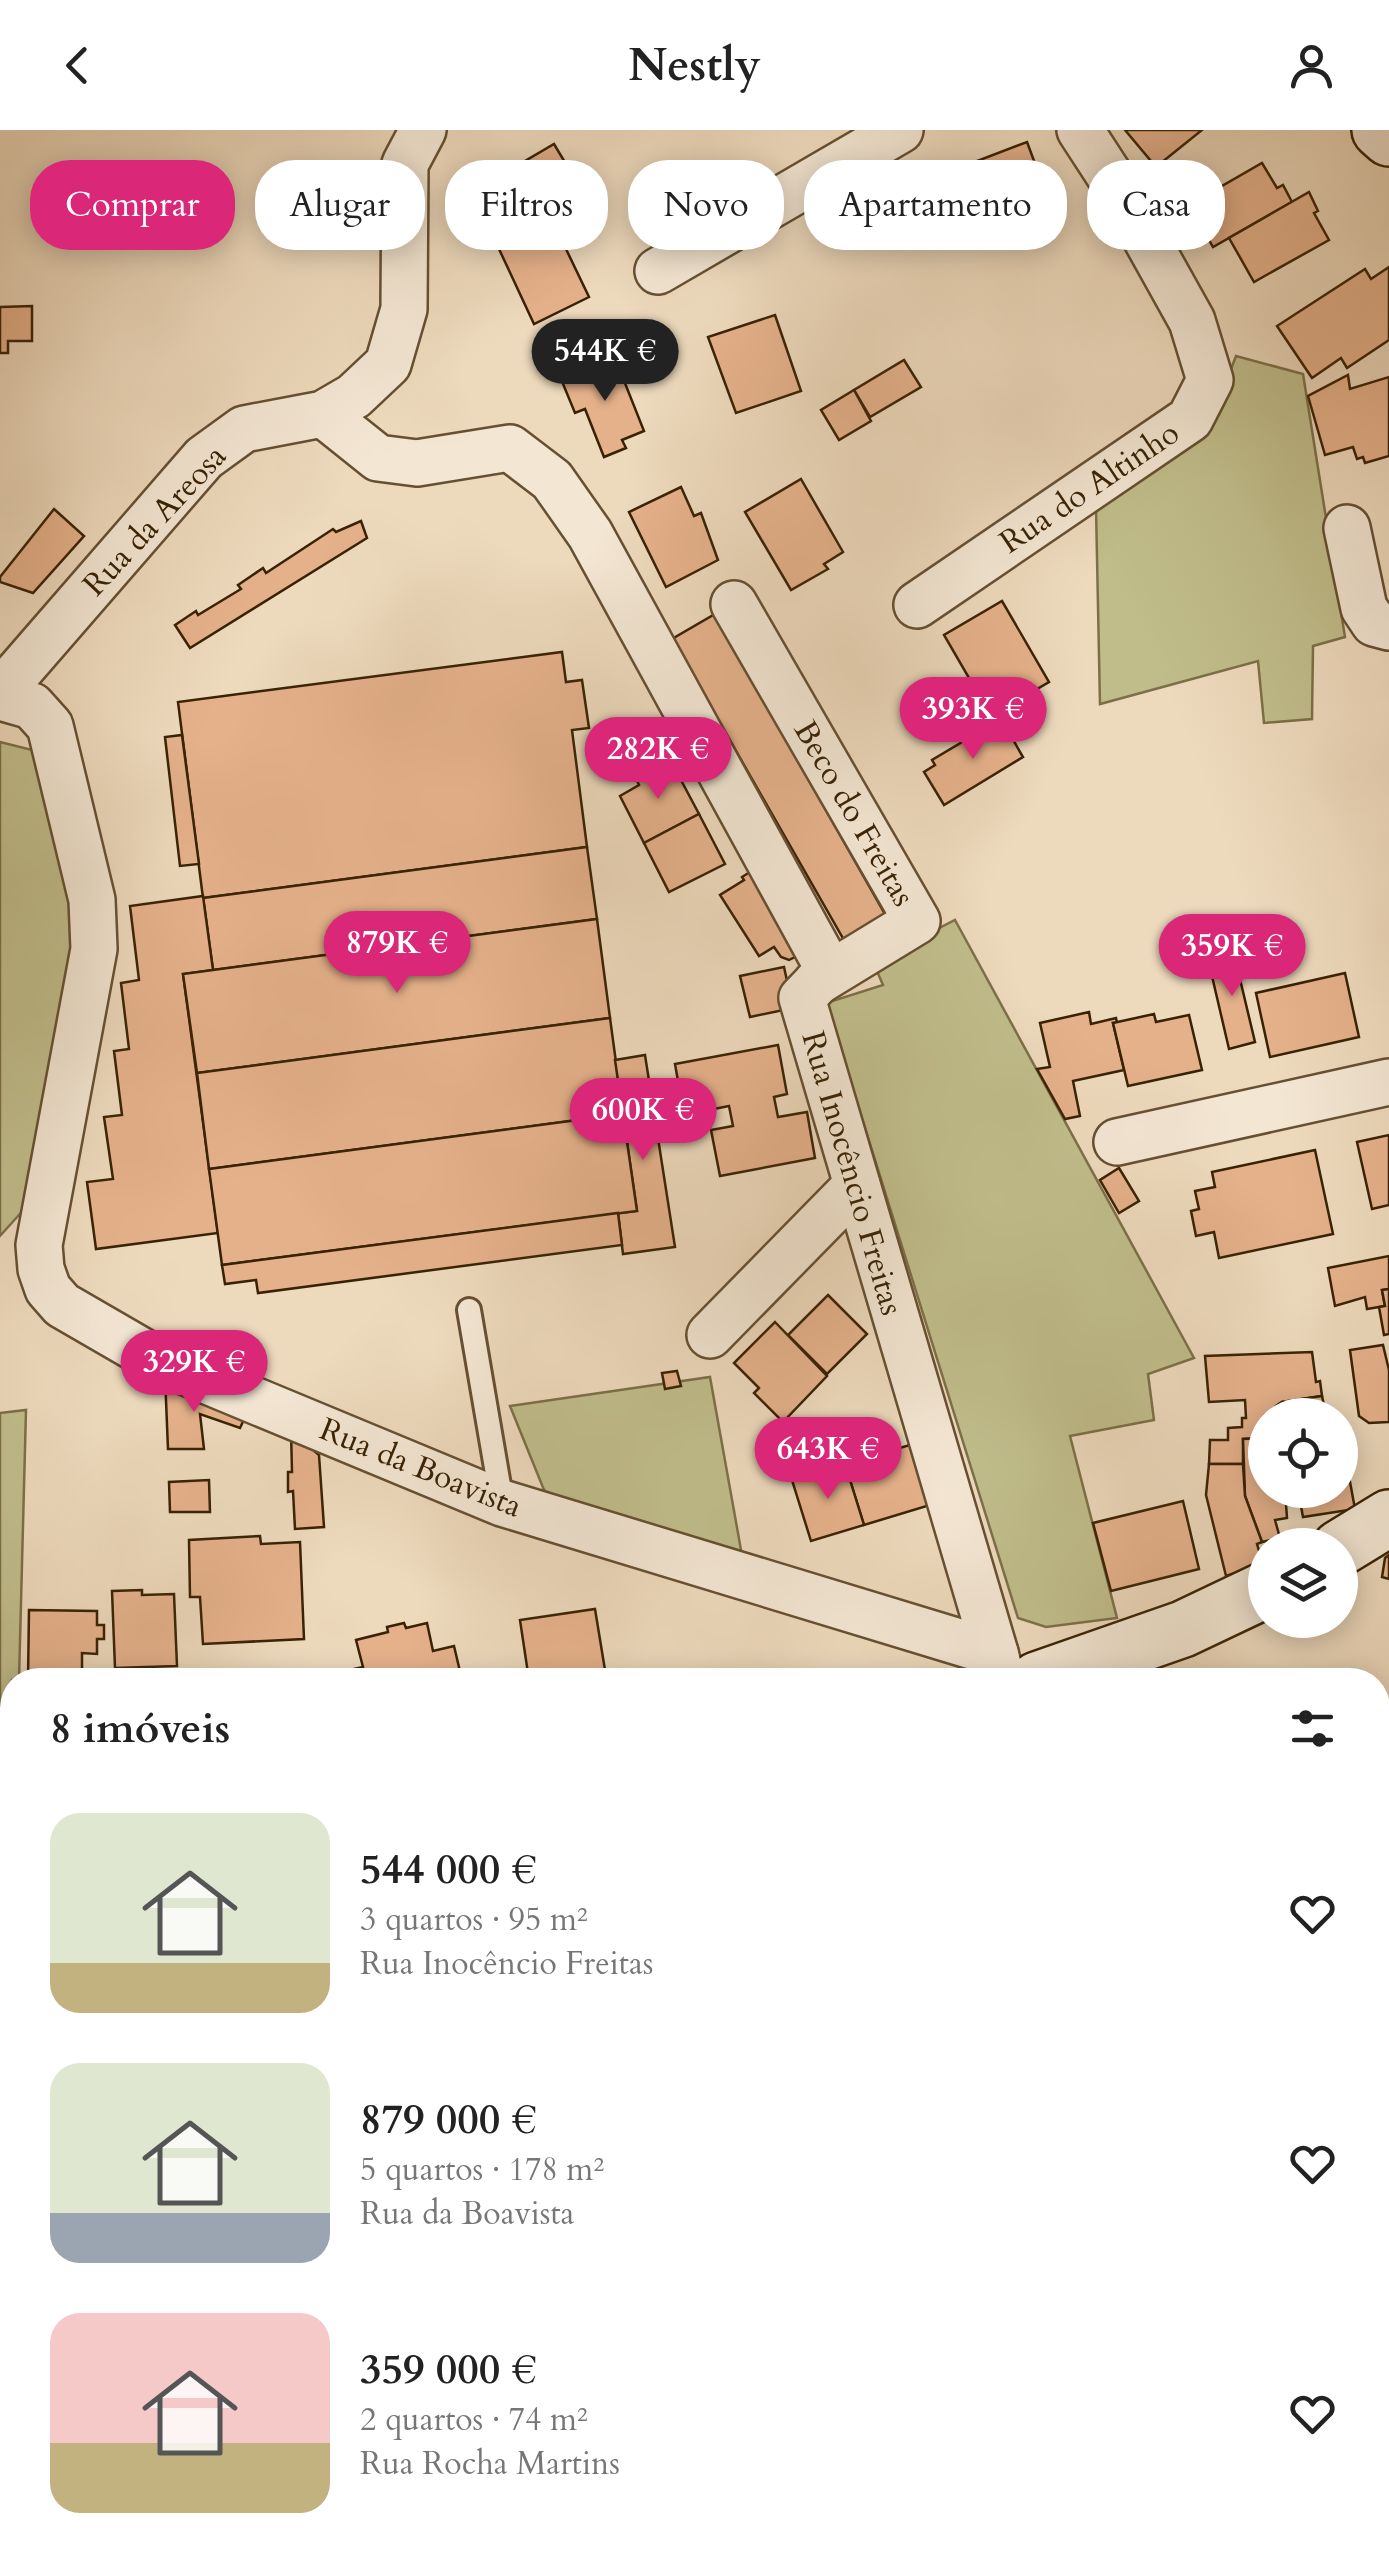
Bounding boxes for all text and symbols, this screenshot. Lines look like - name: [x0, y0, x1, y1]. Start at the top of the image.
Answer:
- text: Nestly: [628, 35, 761, 96]
- icon: back: [50, 38, 105, 93]
- icon: person: [1284, 38, 1339, 93]
- chip: Comprar: [30, 160, 235, 250]
- chip: Alugar: [255, 160, 425, 250]
- chip: Filtros: [445, 160, 608, 250]
- chip: Novo: [628, 160, 784, 250]
- chip: Apartamento: [804, 160, 1067, 250]
- chip: Casa: [1087, 160, 1225, 250]
- pin: 544K €: [524, 319, 686, 404]
- text: 544K €: [554, 329, 656, 373]
- street label: Rua do Altinho: [991, 411, 1188, 564]
- street label: Rua da Areosa: [73, 435, 237, 606]
- pin: 393K €: [892, 677, 1054, 762]
- text: 393K €: [922, 687, 1024, 731]
- street label: Beco do Freitas: [783, 713, 925, 914]
- pin: 282K €: [577, 717, 739, 802]
- text: 282K €: [607, 727, 709, 771]
- pin: 879K €: [316, 911, 478, 996]
- pin: 359K €: [1151, 914, 1313, 999]
- text: 879K €: [346, 921, 448, 965]
- text: 359K €: [1181, 924, 1283, 968]
- street label: Rua Inocêncio Freitas: [790, 1026, 914, 1320]
- pin: 600K €: [562, 1078, 724, 1163]
- text: 600K €: [592, 1088, 694, 1132]
- pin: 329K €: [113, 1330, 275, 1415]
- text: 329K €: [143, 1340, 245, 1384]
- map controls: [1248, 1398, 1358, 1638]
- button: locate: [1248, 1398, 1358, 1508]
- street label: Rua da Boavista: [313, 1407, 528, 1529]
- pin: 643K €: [747, 1417, 909, 1502]
- text: 643K €: [777, 1427, 879, 1471]
- button: layers: [1248, 1528, 1358, 1638]
- text: 8 imóveis: [50, 1700, 230, 1757]
- icon: filters: [1285, 1701, 1340, 1756]
- text: 544 000 €: [360, 1841, 537, 1898]
- icon: home: [130, 1853, 250, 1973]
- icon: heart: [1285, 1886, 1340, 1941]
- text: 3 quartos · 95 m²: [360, 1898, 588, 1942]
- text: Rua Inocêncio Freitas: [360, 1942, 653, 1986]
- text: 879 000 €: [360, 2091, 537, 2148]
- icon: home: [130, 2103, 250, 2223]
- icon: heart: [1285, 2136, 1340, 2191]
- text: 5 quartos · 178 m²: [360, 2148, 604, 2192]
- text: Rua da Boavista: [360, 2192, 574, 2236]
- text: 359 000 €: [360, 2341, 537, 2398]
- icon: home: [130, 2353, 250, 2473]
- icon: heart: [1285, 2386, 1340, 2441]
- text: 2 quartos · 74 m²: [360, 2398, 588, 2442]
- text: Rua Rocha Martins: [360, 2442, 620, 2486]

